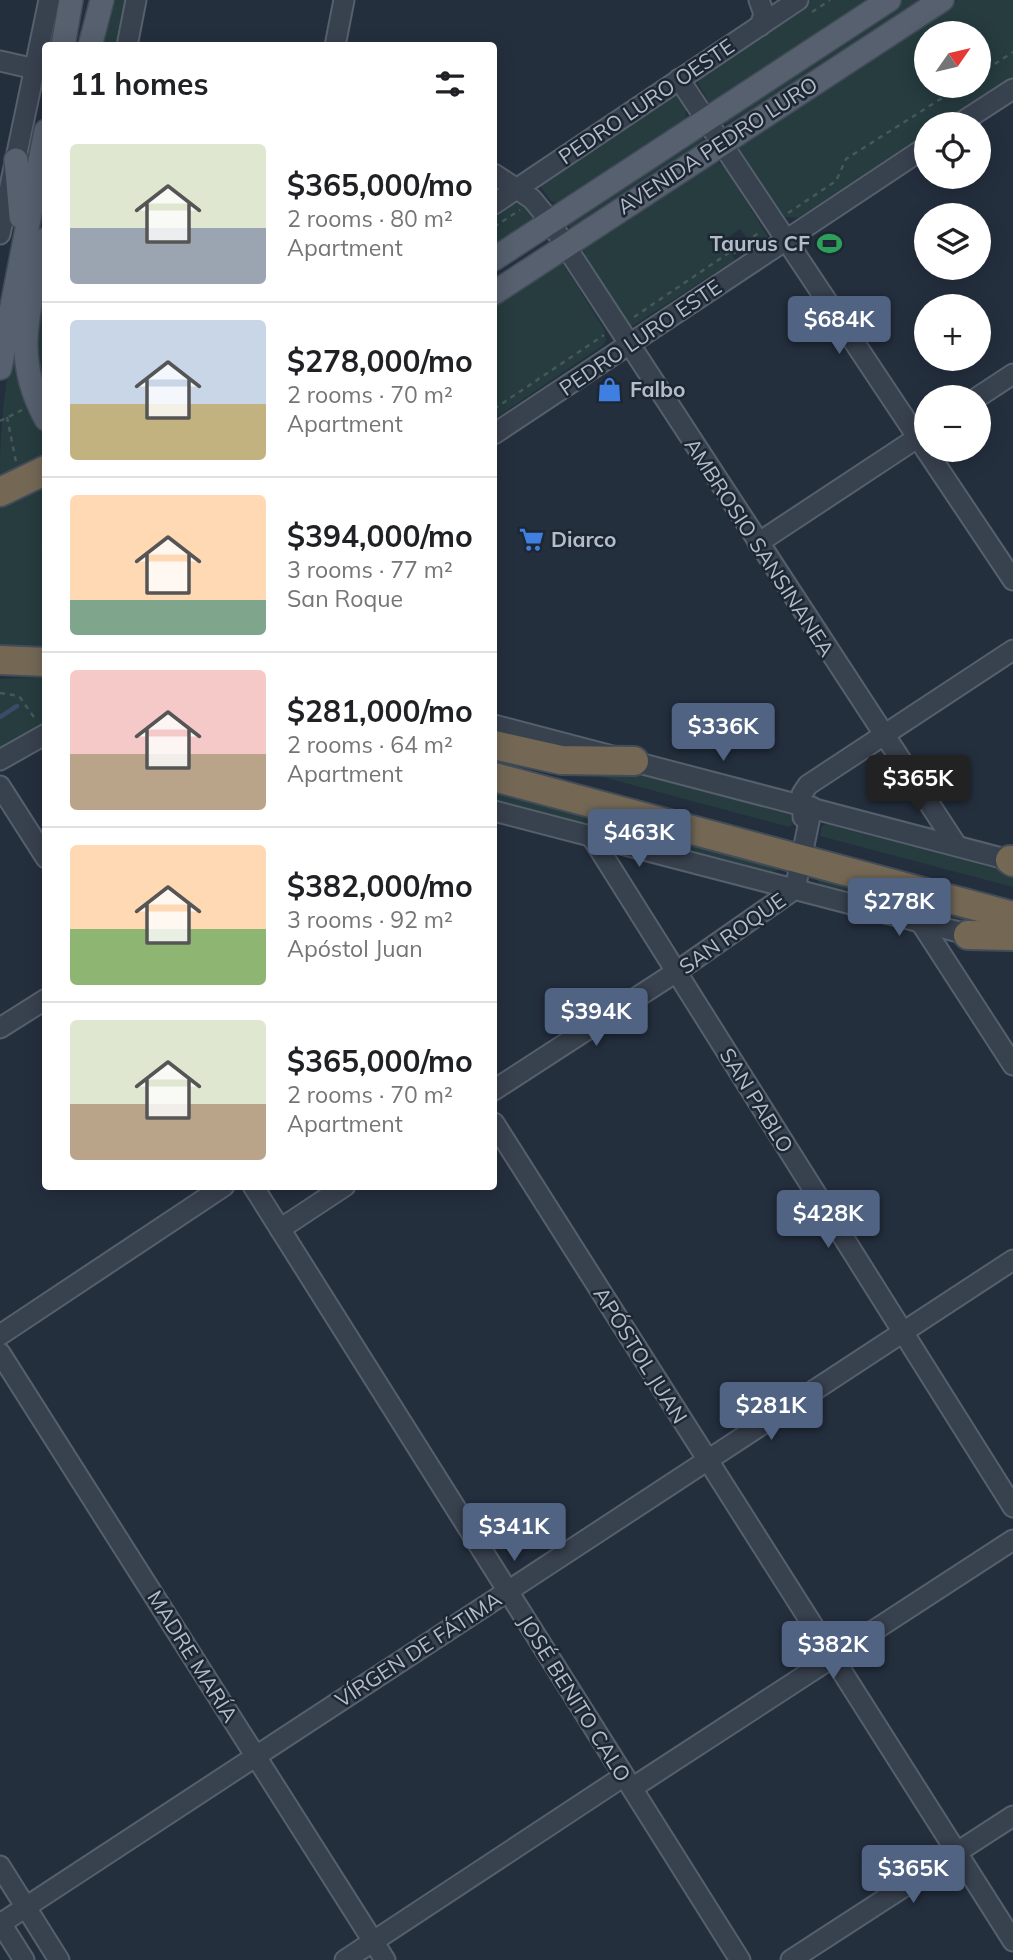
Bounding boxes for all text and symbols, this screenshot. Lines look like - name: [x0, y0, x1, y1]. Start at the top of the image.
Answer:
- north arrow: [914, 21, 990, 98]
- map controls: [914, 21, 991, 462]
- street label: PEDRO LURO OESTE: [553, 33, 739, 169]
- text: 11 homes: [70, 65, 209, 103]
- icon: filters: [431, 65, 469, 103]
- street label: AVENIDA PEDRO LURO: [612, 71, 822, 219]
- button: locate: [914, 112, 991, 189]
- text: $365,000/mo: [287, 166, 473, 204]
- icon: home: [126, 172, 210, 256]
- button: layers: [914, 203, 991, 280]
- text: 2 rooms · 80 m²: [287, 204, 453, 233]
- sports icon: Taurus CF: [816, 229, 844, 257]
- place label: Taurus CF: [710, 230, 810, 256]
- text: Apartment: [287, 233, 403, 262]
- street label: PEDRO LURO ESTE: [554, 273, 726, 401]
- button: +: [914, 294, 991, 371]
- pin: $684K: [790, 296, 888, 356]
- text: $684K: [804, 304, 874, 333]
- text: $278,000/mo: [287, 342, 473, 380]
- icon: home: [126, 348, 210, 432]
- shop icon: Falbo: [596, 375, 624, 403]
- place label: Falbo: [630, 376, 686, 402]
- text: 2 rooms · 70 m²: [287, 380, 453, 409]
- button: −: [914, 385, 991, 462]
- text: Apartment: [287, 409, 403, 438]
- street label: AMBROSIO SANSINANEA: [679, 433, 841, 662]
- text: $394,000/mo: [287, 517, 473, 555]
- icon: home: [126, 523, 210, 607]
- supermarket icon: Diarco: [517, 525, 545, 553]
- place label: Diarco: [551, 526, 616, 552]
- text: 3 rooms · 77 m²: [287, 555, 453, 584]
- text: San Roque: [287, 584, 403, 613]
- text: $281,000/mo: [287, 692, 473, 730]
- icon: home: [126, 698, 210, 782]
- pin: $336K: [674, 704, 772, 763]
- text: $336K: [688, 711, 758, 740]
- text: 2 rooms · 64 m²: [287, 730, 453, 759]
- pin: $365K: [869, 756, 967, 815]
- text: Apartment: [287, 759, 403, 788]
- text: $365K: [883, 763, 953, 792]
- pin: $463K: [590, 810, 688, 869]
- text: $463K: [604, 817, 674, 846]
- text: $382,000/mo: [287, 867, 473, 905]
- icon: home: [126, 873, 210, 957]
- pin: $278K: [850, 878, 948, 938]
- text: $278K: [864, 886, 934, 915]
- street label: SAN ROQUE: [674, 887, 790, 979]
- text: 3 rooms · 92 m²: [287, 905, 453, 934]
- text: Apóstol Juan: [287, 934, 423, 963]
- pin: $394K: [547, 988, 645, 1048]
- text: $394K: [561, 996, 631, 1025]
- text: $365,000/mo: [287, 1042, 473, 1080]
- street label: SAN PABLO: [715, 1043, 799, 1157]
- icon: home: [126, 1048, 210, 1132]
- text: 2 rooms · 70 m²: [287, 1080, 453, 1109]
- text: Apartment: [287, 1109, 403, 1138]
- pin: $428K: [779, 1190, 877, 1250]
- text: $428K: [793, 1198, 863, 1227]
- street label: APÓSTOL JUAN: [589, 1282, 693, 1428]
- pin: $281K: [722, 1382, 820, 1442]
- text: $281K: [736, 1390, 806, 1419]
- pin: $341K: [465, 1504, 563, 1563]
- text: $341K: [479, 1511, 549, 1540]
- street label: MADRE MARÍA: [142, 1585, 244, 1727]
- street label: VÍRGEN DE FÁTIMA: [330, 1585, 506, 1712]
- street label: JOSÉ BENITO CALO: [513, 1610, 637, 1786]
- pin: $382K: [784, 1622, 882, 1681]
- text: $382K: [798, 1629, 868, 1658]
- pin: $365K: [864, 1846, 962, 1905]
- text: $365K: [878, 1853, 948, 1882]

